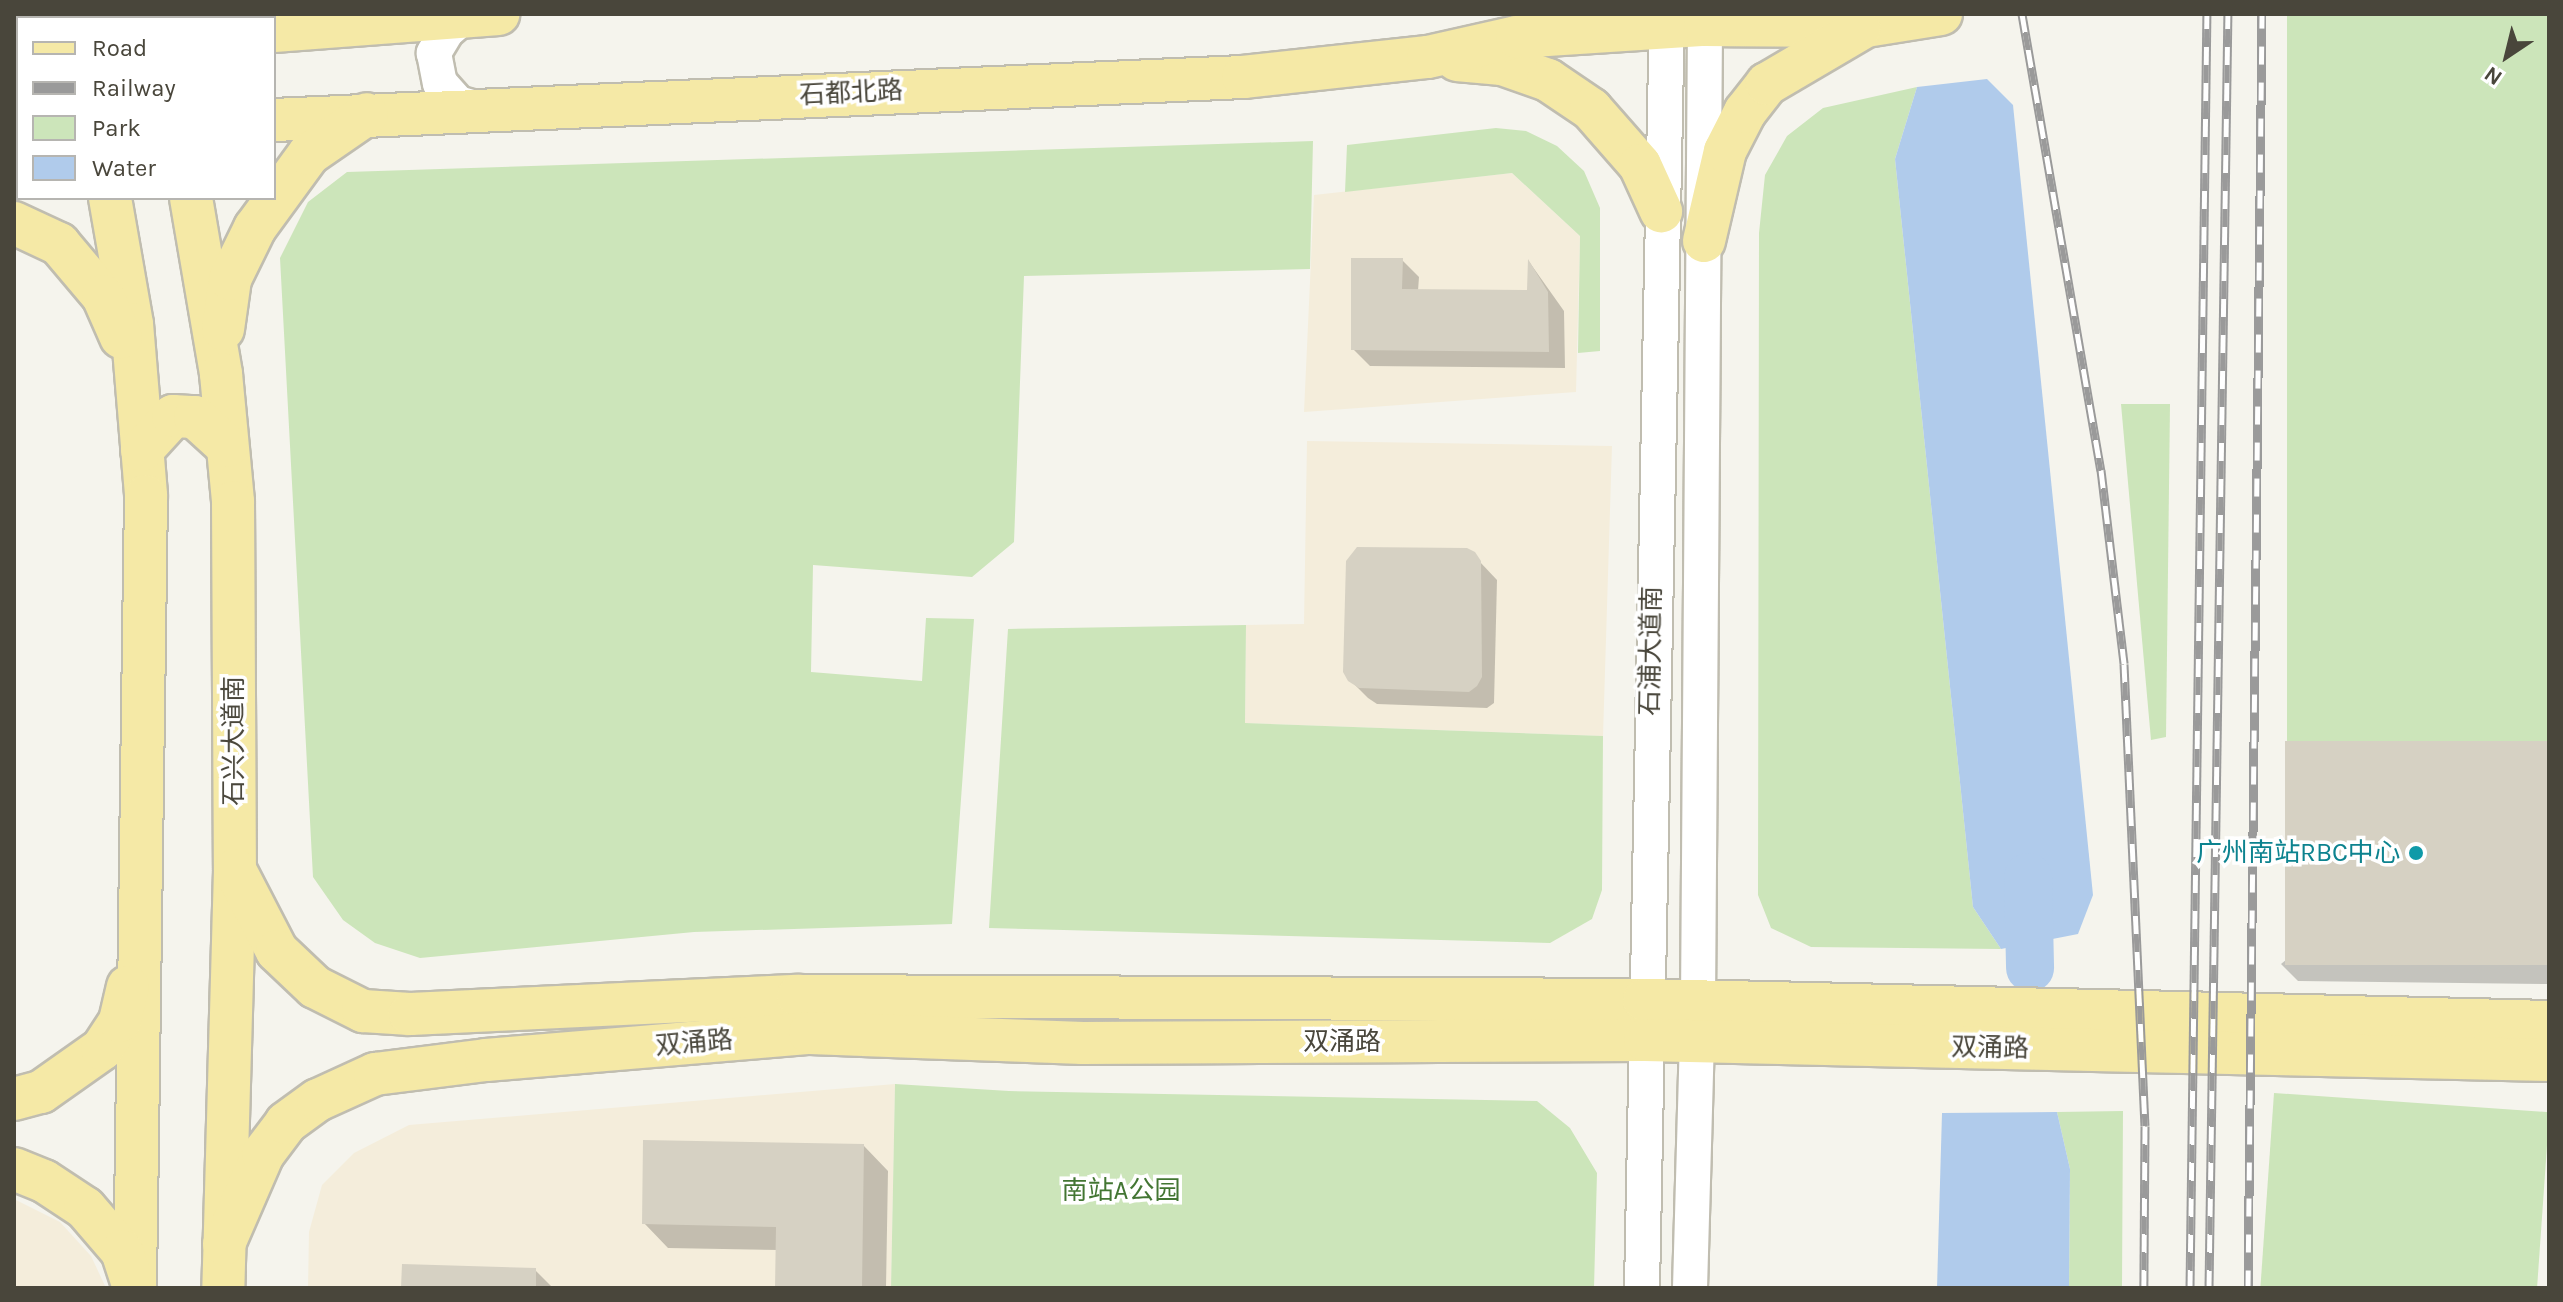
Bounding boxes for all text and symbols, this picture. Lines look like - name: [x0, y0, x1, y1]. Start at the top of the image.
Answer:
- legend: [16, 16, 276, 200]
- north arrow: [2467, 16, 2547, 96]
- text: Road: [92, 34, 147, 62]
- text: N: [2479, 60, 2507, 91]
- text: Railway: [92, 74, 176, 102]
- street label: 石都北路: [798, 75, 904, 111]
- text: Park: [92, 114, 141, 142]
- text: Water: [92, 154, 156, 182]
- street label: 石浦大道南: [1634, 586, 1668, 716]
- street label: 石兴大道南: [218, 676, 250, 806]
- place label: 广州南站RBC中心: [2196, 837, 2400, 869]
- marker: 广州南站RBC中心: [2407, 844, 2425, 862]
- street label: 双涌路: [654, 1024, 734, 1062]
- street label: 双涌路: [1303, 1026, 1381, 1058]
- street label: 双涌路: [1951, 1032, 2029, 1064]
- park label: 南站A公园: [1062, 1175, 1180, 1207]

